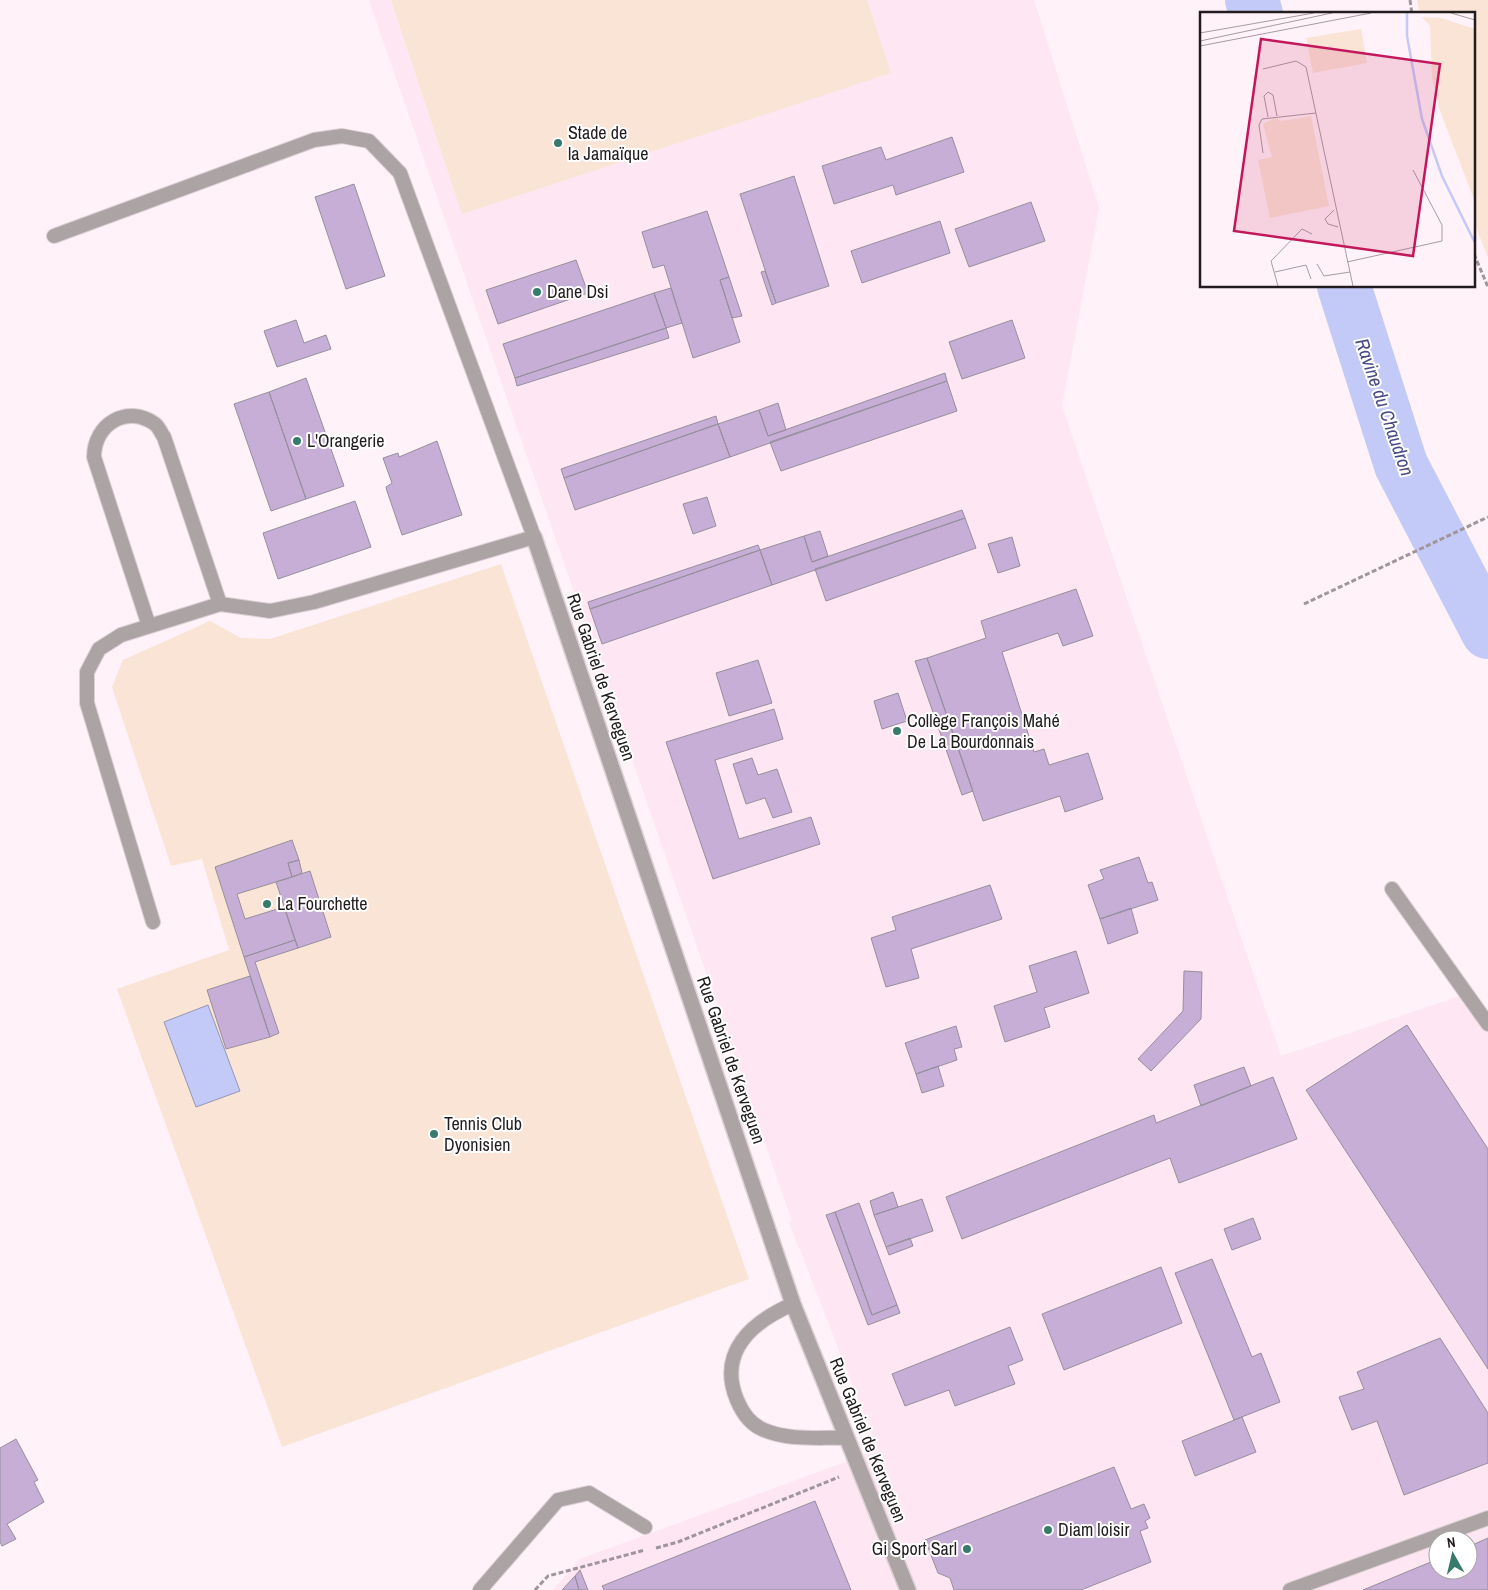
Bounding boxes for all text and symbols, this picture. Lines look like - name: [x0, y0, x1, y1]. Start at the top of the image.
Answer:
- inset map: [1200, 12, 1476, 288]
- place label: Stade de la Jamaïque: [568, 120, 648, 166]
- marker: Stade de la Jamaïque: [552, 137, 564, 149]
- place label: Dane Dsi: [547, 279, 609, 304]
- marker: Dane Dsi: [531, 286, 543, 298]
- water label: Ravine du Chaudron: [1349, 335, 1421, 479]
- place label: L'Orangerie: [307, 428, 385, 453]
- marker: L'Orangerie: [291, 435, 303, 447]
- street label: Rue Gabriel de Kerveguen: [561, 590, 642, 764]
- place label: Collège François Mahé De La Bourdonnais: [907, 708, 1060, 754]
- marker: Collège François Mahé De La Bourdonnais: [891, 725, 903, 737]
- place label: La Fourchette: [277, 891, 367, 916]
- marker: La Fourchette: [261, 898, 273, 910]
- street label: Rue Gabriel de Kerveguen: [691, 973, 772, 1147]
- place label: Tennis Club Dyonisien: [444, 1111, 522, 1157]
- marker: Tennis Club Dyonisien: [428, 1128, 440, 1140]
- street label: Rue Gabriel de Kerveguen: [824, 1354, 913, 1526]
- place label: Diam loisir: [1058, 1517, 1129, 1542]
- marker: Diam loisir: [1042, 1524, 1054, 1536]
- north arrow: [1428, 1530, 1478, 1580]
- text: N: [1446, 1533, 1457, 1552]
- place label: Gi Sport Sarl: [872, 1536, 957, 1561]
- marker: Gi Sport Sarl: [961, 1543, 973, 1555]

